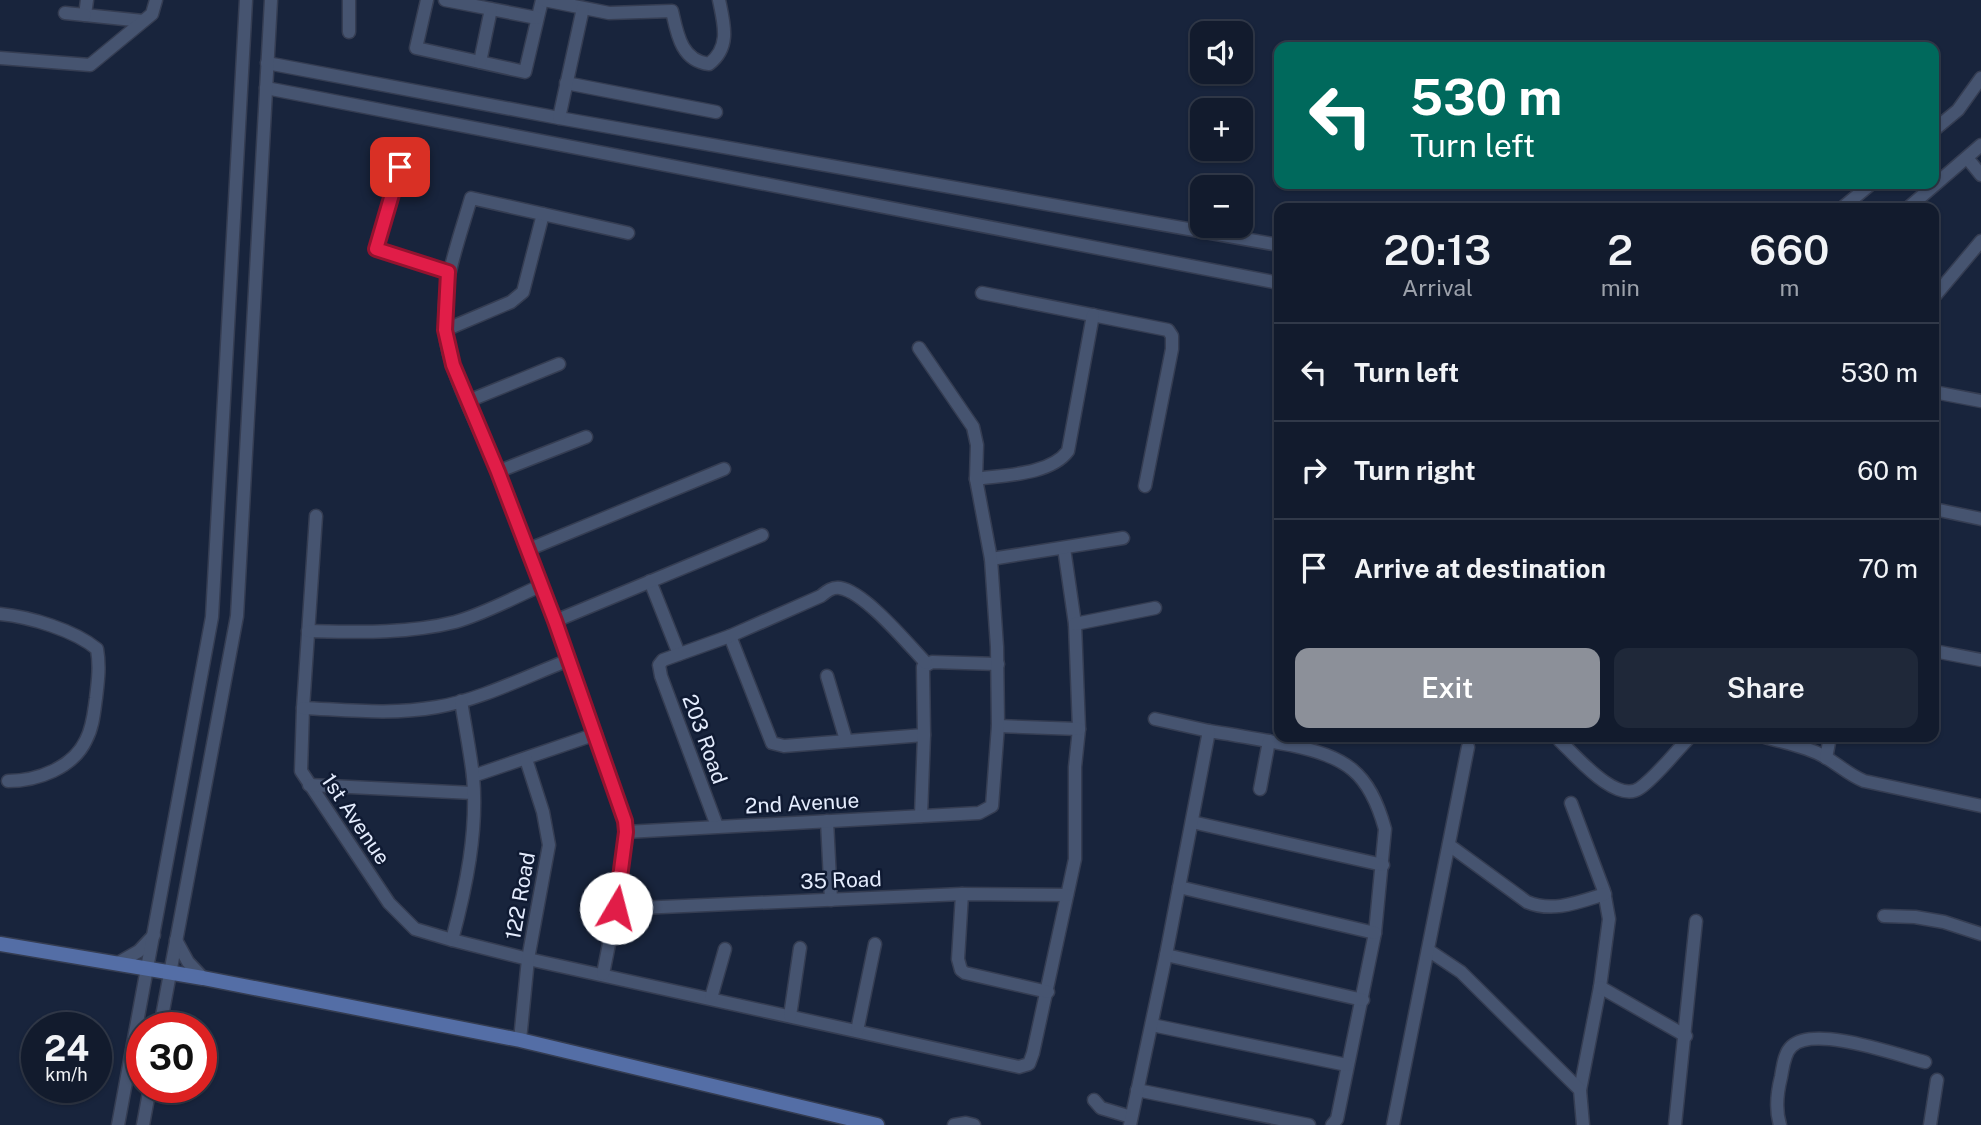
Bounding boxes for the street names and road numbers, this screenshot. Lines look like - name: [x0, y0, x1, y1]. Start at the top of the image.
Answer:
- street label: 203 Road: [677, 691, 733, 787]
- street label: 1st Avenue: [316, 769, 396, 869]
- street label: 2nd Avenue: [744, 788, 860, 818]
- street label: 122 Road: [500, 850, 540, 942]
- street label: 35 Road: [800, 866, 882, 894]

